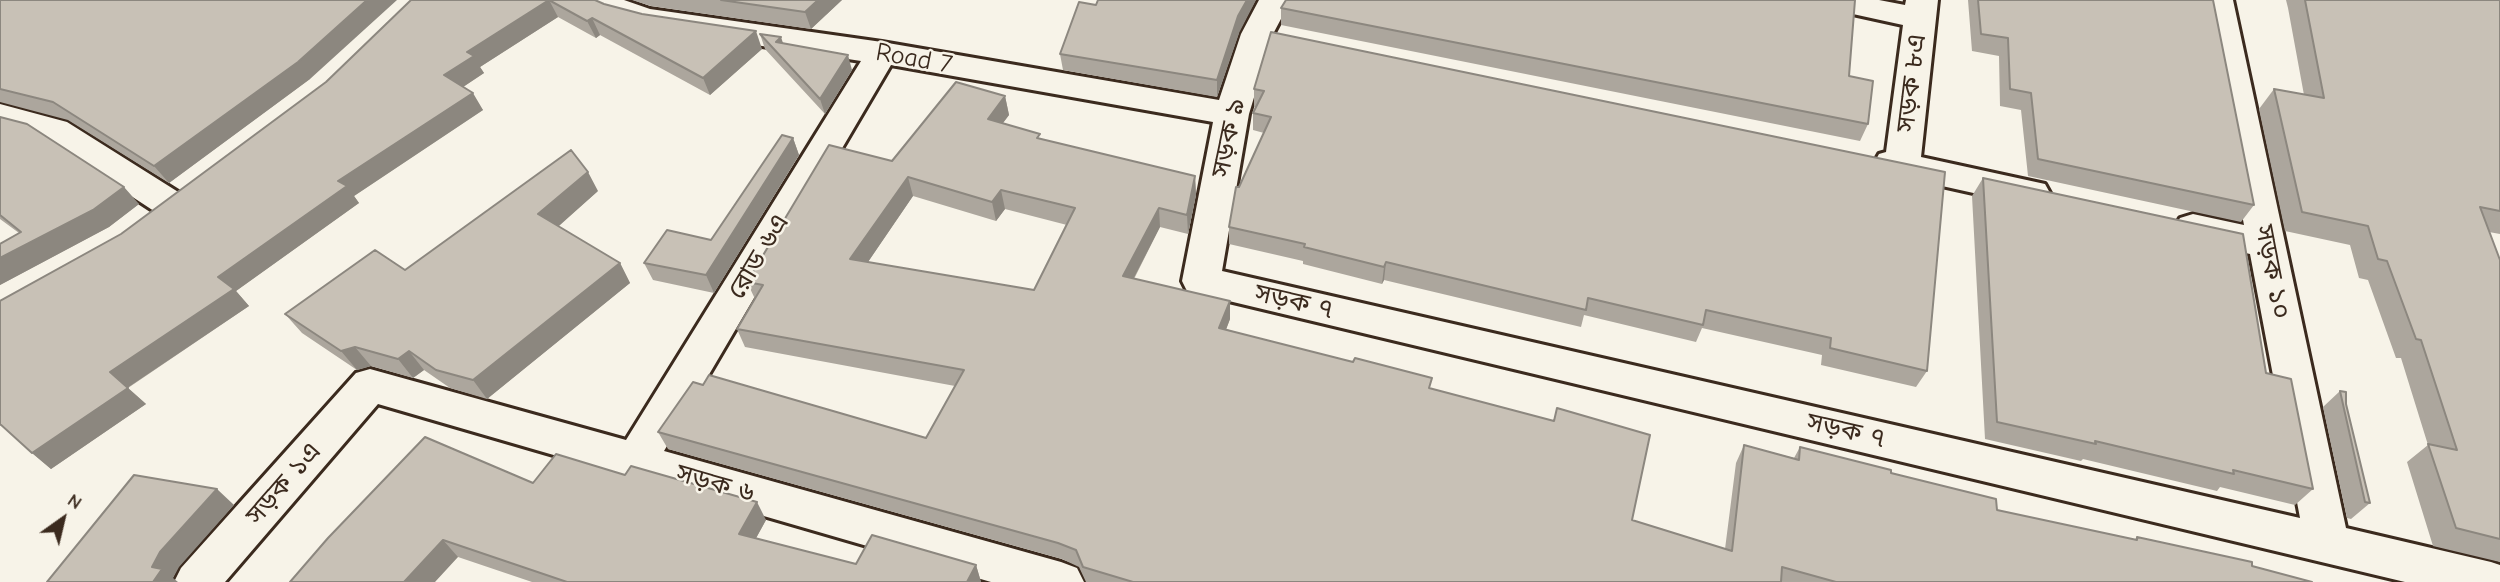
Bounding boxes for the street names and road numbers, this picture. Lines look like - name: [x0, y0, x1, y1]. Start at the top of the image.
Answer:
- street label: সড়ক ৮এ: [1890, 32, 1934, 134]
- street label: Road 7: [873, 37, 955, 81]
- street label: সড়ক ৯: [1205, 96, 1253, 180]
- street label: রোড ৬এ: [722, 209, 796, 305]
- street label: সড়ক ১০: [2248, 222, 2296, 322]
- street label: সড়ক ৭: [1252, 278, 1336, 326]
- street label: সড়ক ৭: [1804, 407, 1888, 455]
- street label: সড়ক ১এ: [240, 436, 328, 532]
- street label: সড়ক ৬: [672, 458, 758, 510]

